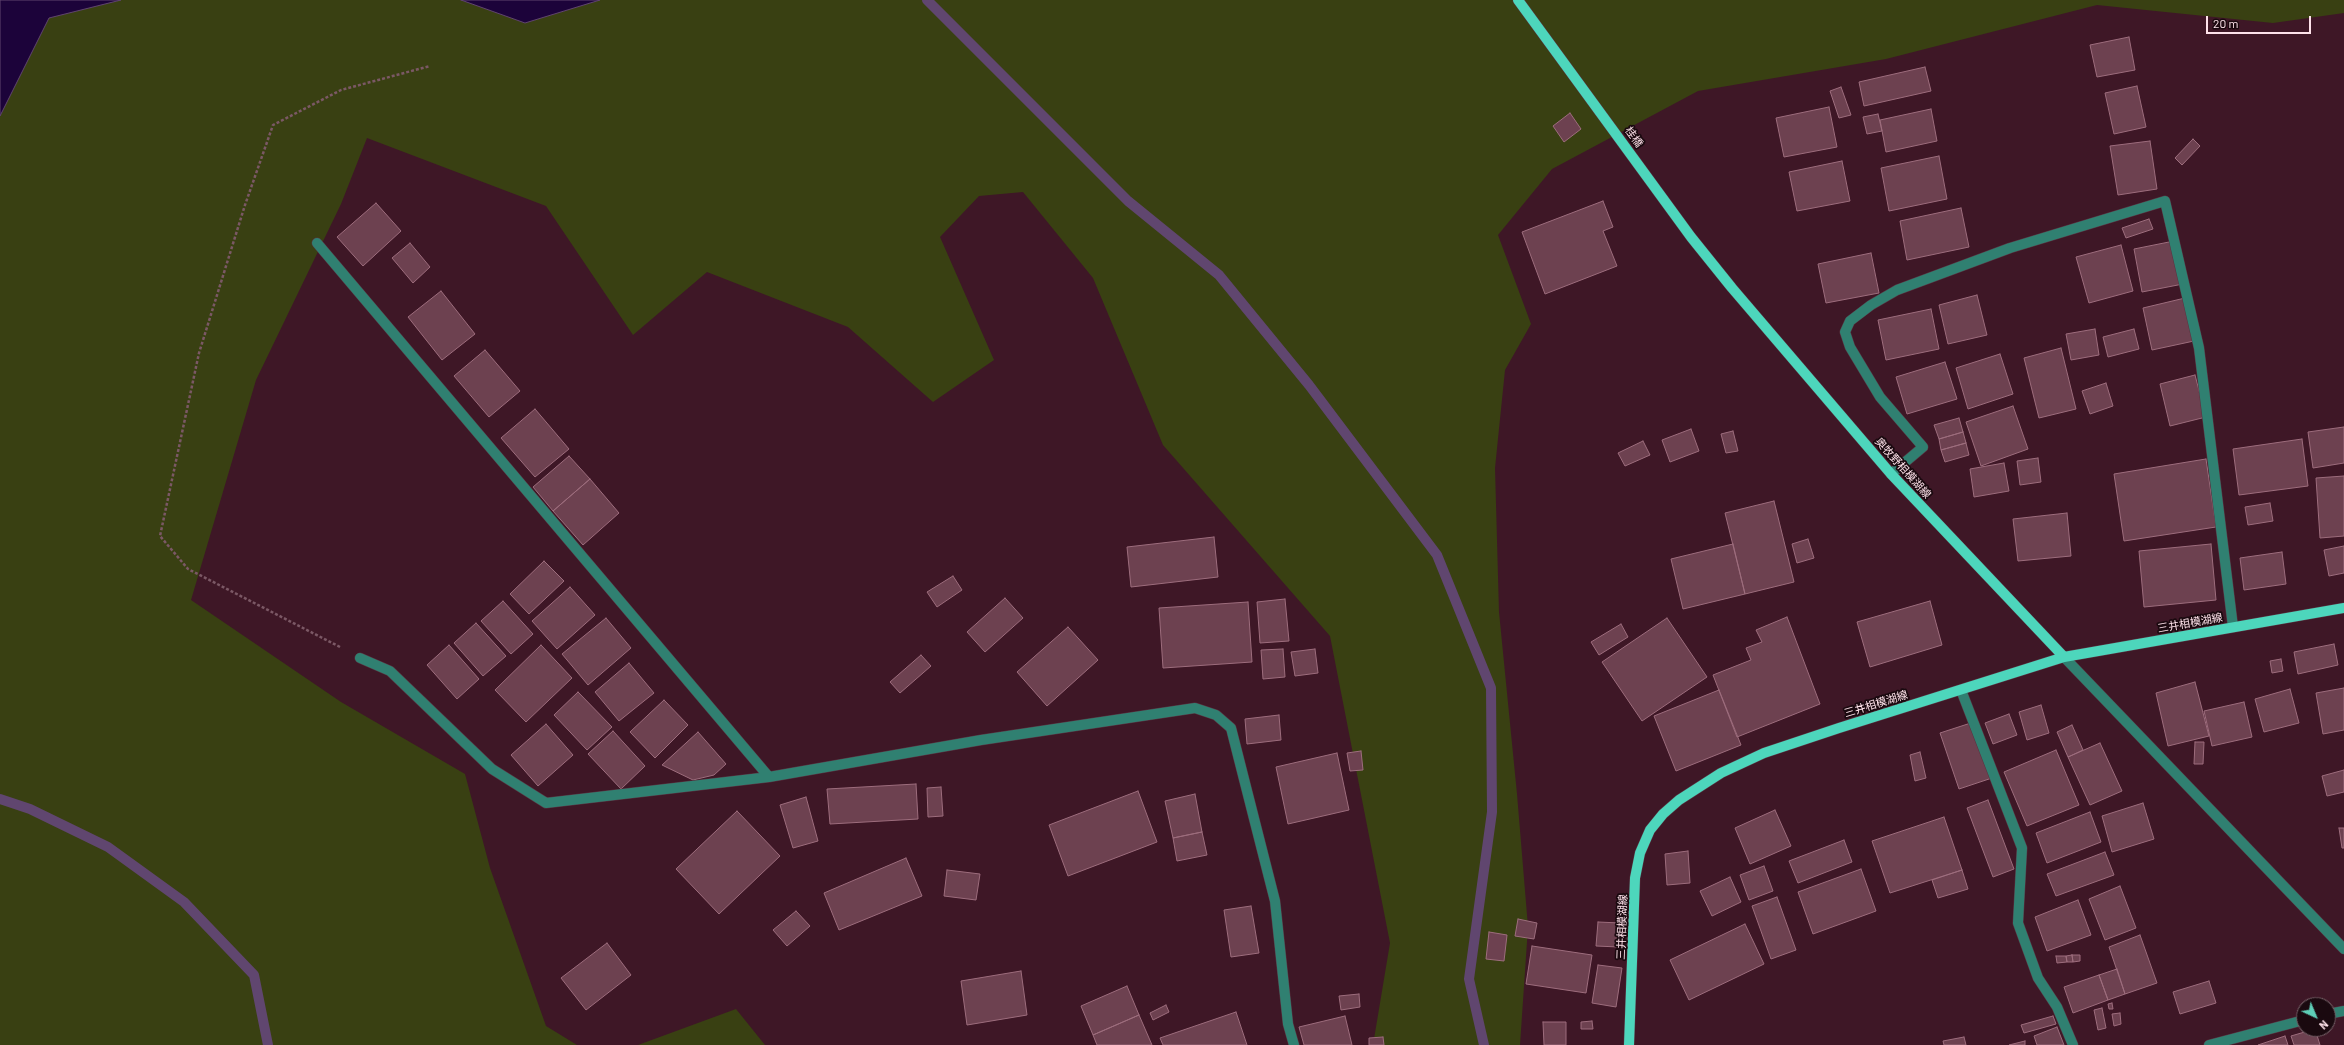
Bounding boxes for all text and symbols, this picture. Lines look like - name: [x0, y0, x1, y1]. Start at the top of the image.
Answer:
- scale bar: [2208, 8, 2313, 34]
- text: 20 m: [2213, 16, 2239, 30]
- street label: 桂橋: [1622, 124, 1646, 150]
- street label: 奥牧野相模湖線: [1872, 435, 1934, 501]
- street label: 三井相模湖線: [2156, 611, 2224, 635]
- street label: 三井相模湖線: [1843, 688, 1909, 720]
- street label: 三井相模湖線: [1614, 894, 1630, 960]
- north arrow: [2296, 997, 2336, 1037]
- text: N: [2317, 1018, 2331, 1032]

